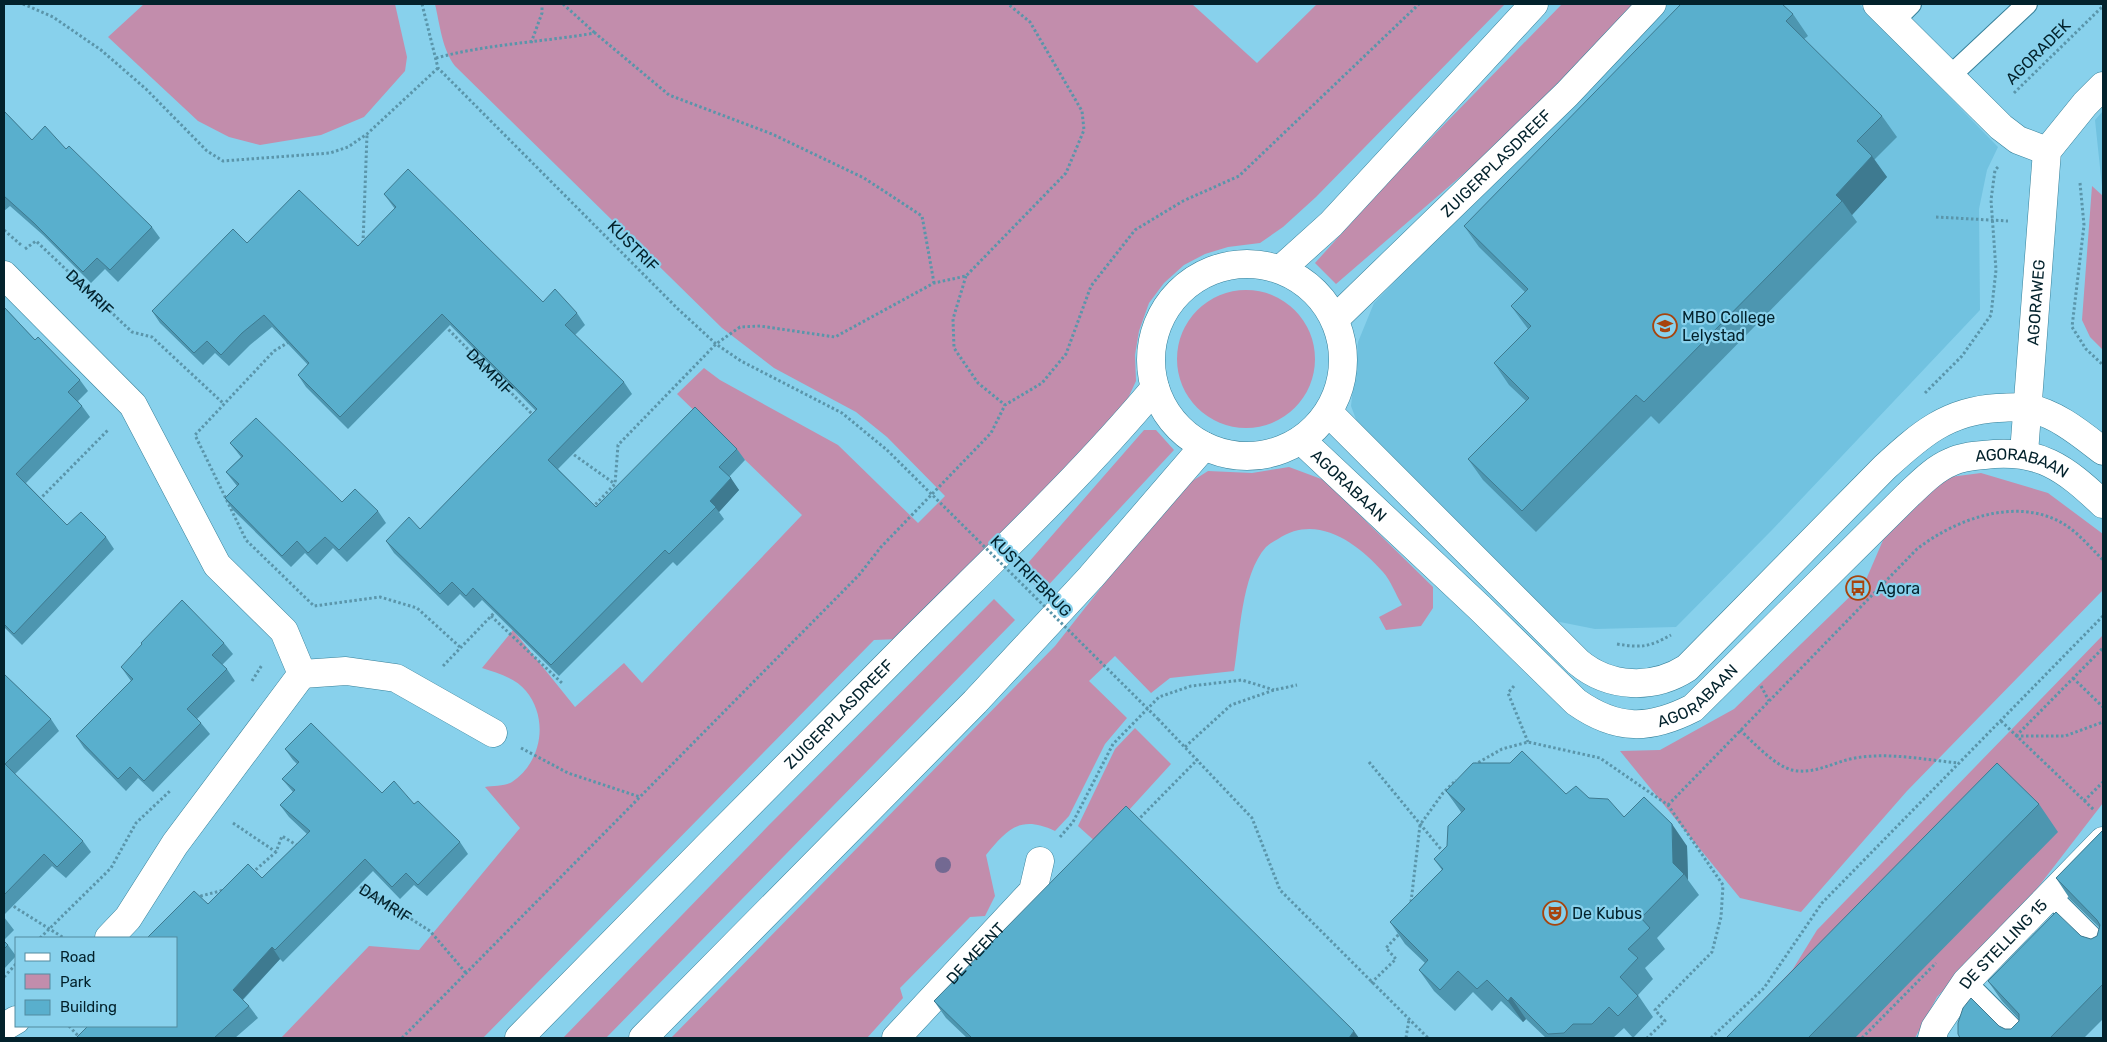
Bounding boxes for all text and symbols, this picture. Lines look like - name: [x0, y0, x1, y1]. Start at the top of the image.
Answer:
- street label: AGORADEK: [2002, 15, 2075, 88]
- street label: ZUIGERPLASDREEF: [1437, 105, 1555, 221]
- street label: KUSTRIF: [604, 217, 662, 275]
- street label: AGORAWEG: [2023, 259, 2048, 346]
- street label: DAMRIF: [62, 265, 118, 319]
- place label: MBO College Lelystad: [1682, 308, 1775, 345]
- school or university icon: MBO College Lelystad: [1652, 313, 1678, 339]
- street label: DAMRIF: [463, 344, 517, 399]
- street label: AGORABAAN: [1974, 444, 2073, 482]
- street label: AGORABAAN: [1307, 445, 1391, 525]
- street label: KUSTRIFBRUG: [986, 531, 1076, 621]
- bus stop icon: Agora: [1845, 575, 1871, 601]
- place label: Agora: [1876, 579, 1920, 598]
- street label: ZUIGERPLASDREEF: [780, 655, 897, 773]
- street label: AGORABAAN: [1655, 660, 1741, 731]
- street label: DAMRIF: [356, 879, 415, 926]
- street label: DE STELLING 15: [1955, 895, 2051, 992]
- theatre icon: De Kubus: [1542, 900, 1568, 926]
- place label: De Kubus: [1572, 904, 1642, 923]
- street label: DE MEENT: [942, 918, 1008, 988]
- legend: [15, 937, 178, 1027]
- text: Road: [60, 948, 96, 966]
- text: Park: [60, 973, 91, 991]
- text: Building: [60, 998, 117, 1016]

